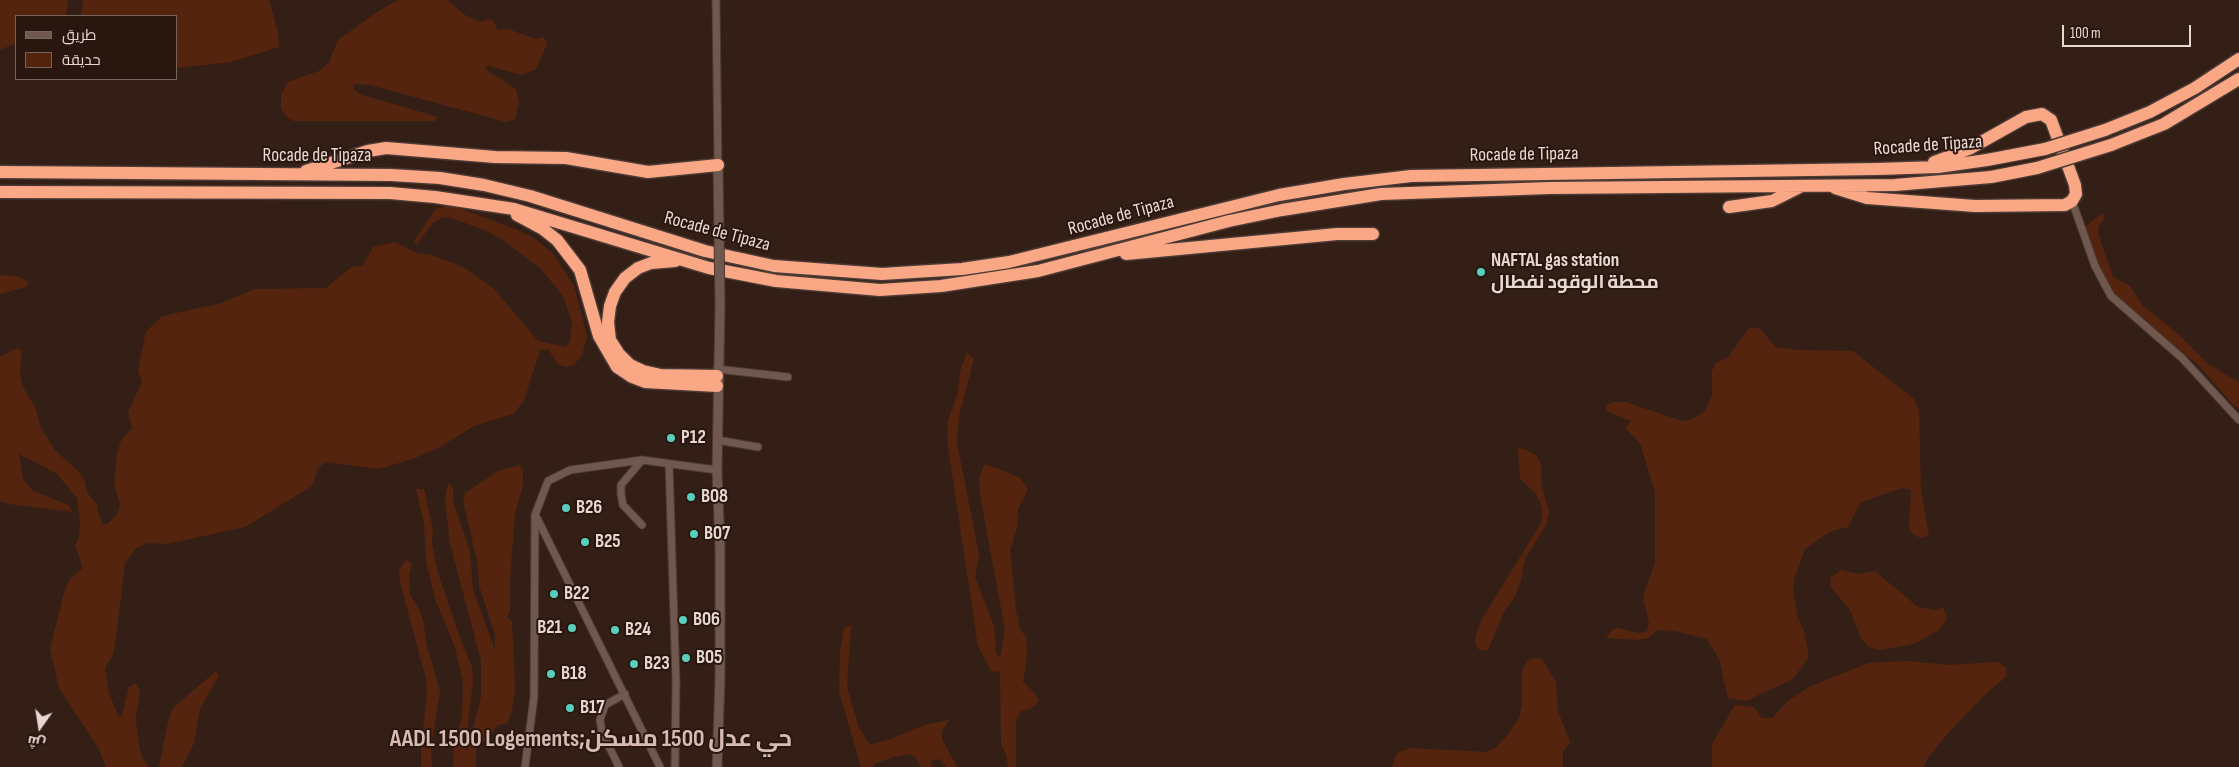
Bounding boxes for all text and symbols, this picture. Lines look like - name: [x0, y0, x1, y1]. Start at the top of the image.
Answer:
- legend: [15, 15, 178, 80]
- scale bar: [2064, 15, 2193, 47]
- text: 100 m: [2070, 24, 2101, 43]
- text: طريق: [62, 26, 96, 45]
- text: حديقة: [62, 51, 101, 70]
- street label: Rocade de Tipaza: [1873, 131, 1983, 161]
- street label: Rocade de Tipaza: [1469, 143, 1579, 167]
- street label: Rocade de Tipaza: [263, 145, 371, 167]
- street label: Rocade de Tipaza: [1065, 191, 1177, 241]
- street label: Rocade de Tipaza: [661, 207, 773, 257]
- place label: NAFTAL gas station محطة الوقود نفطال: [1491, 250, 1659, 294]
- marker: NAFTAL gas station محطة الوقود نفطال: [1475, 266, 1487, 278]
- place label: P12: [681, 427, 706, 449]
- marker: P12: [665, 432, 677, 444]
- place label: B08: [701, 486, 728, 508]
- marker: B08: [685, 491, 697, 503]
- place label: B26: [576, 497, 602, 519]
- marker: B26: [560, 502, 572, 514]
- place label: B07: [704, 523, 730, 545]
- marker: B07: [688, 528, 700, 540]
- place label: B25: [595, 531, 621, 553]
- marker: B25: [579, 536, 591, 548]
- place label: B22: [564, 583, 590, 605]
- marker: B22: [548, 588, 560, 600]
- place label: B06: [693, 609, 720, 631]
- marker: B06: [677, 614, 689, 626]
- place label: B21: [537, 617, 562, 639]
- place label: B24: [625, 619, 651, 641]
- marker: B21: [566, 622, 578, 634]
- marker: B24: [609, 624, 621, 636]
- place label: B05: [696, 647, 722, 669]
- marker: B05: [680, 652, 692, 664]
- place label: B23: [644, 653, 670, 675]
- marker: B23: [628, 658, 640, 670]
- place label: B18: [561, 663, 586, 685]
- marker: B18: [545, 668, 557, 680]
- place label: B17: [580, 697, 605, 719]
- north arrow: [15, 702, 65, 752]
- marker: B17: [564, 702, 576, 714]
- district label: AADL 1500 Logements;حي عدل 1500 مسكن: [390, 726, 792, 754]
- text: ش: [26, 732, 47, 752]

